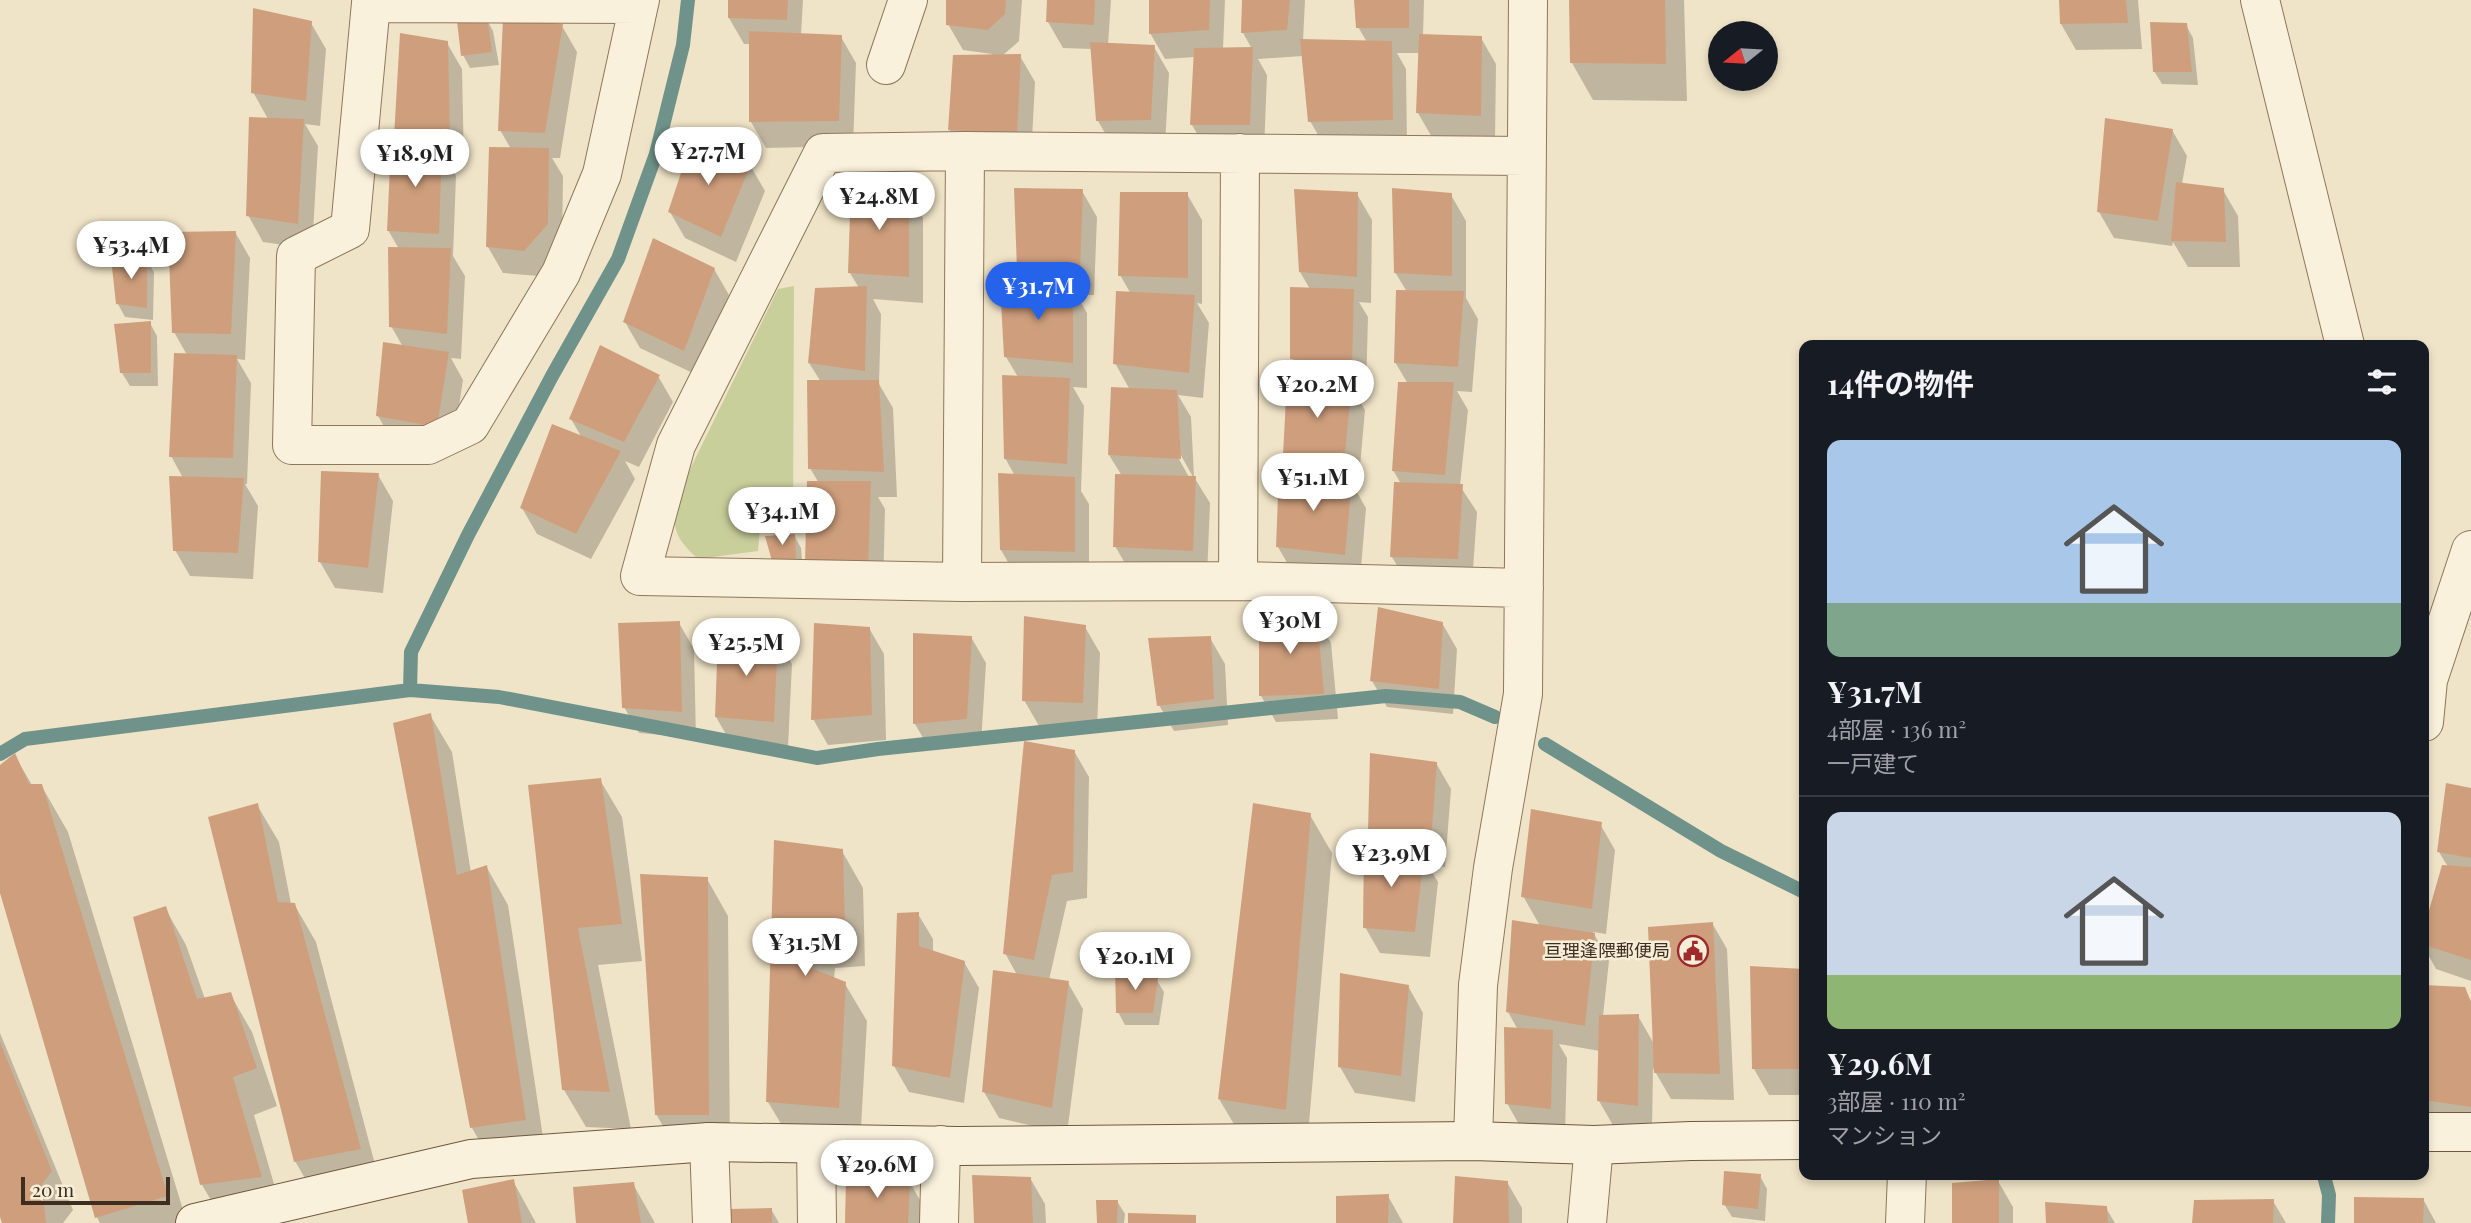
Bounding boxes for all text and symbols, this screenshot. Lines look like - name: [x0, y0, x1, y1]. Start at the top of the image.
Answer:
- north arrow: [1708, 21, 1778, 91]
- map controls: [1708, 21, 1778, 91]
- pin: ¥27.7M: [651, 128, 765, 187]
- pin: ¥18.9M: [358, 130, 472, 189]
- text: ¥27.7M: [671, 134, 745, 165]
- text: ¥18.9M: [376, 136, 454, 167]
- pin: ¥24.8M: [822, 173, 936, 232]
- text: ¥24.8M: [839, 179, 919, 210]
- pin: ¥53.4M: [74, 222, 188, 281]
- text: ¥53.4M: [92, 228, 170, 259]
- pin: ¥31.7M: [981, 262, 1095, 322]
- text: ¥31.7M: [1001, 269, 1075, 300]
- pin: ¥20.2M: [1260, 360, 1374, 420]
- text: 14件の物件: [1827, 363, 1974, 403]
- icon: filters: [2363, 363, 2401, 401]
- text: ¥20.2M: [1276, 367, 1358, 398]
- pin: ¥51.1M: [1256, 454, 1370, 513]
- text: ¥51.1M: [1277, 460, 1349, 491]
- icon: home: [2051, 486, 2177, 612]
- pin: ¥34.1M: [725, 488, 839, 547]
- text: ¥34.1M: [744, 494, 820, 525]
- pin: ¥30M: [1249, 596, 1331, 656]
- text: ¥30M: [1259, 603, 1321, 634]
- pin: ¥25.5M: [689, 618, 803, 678]
- text: ¥25.5M: [708, 625, 784, 656]
- text: ¥31.7M: [1827, 671, 1922, 711]
- text: 4部屋 · 136 m²: [1827, 713, 1966, 744]
- text: 一戸建て: [1827, 747, 1919, 778]
- pin: ¥23.9M: [1334, 830, 1448, 889]
- text: ¥23.9M: [1352, 836, 1430, 867]
- icon: home: [2051, 858, 2177, 984]
- pin: ¥31.5M: [748, 918, 862, 978]
- text: ¥31.5M: [768, 925, 842, 956]
- pin: ¥20.1M: [1078, 932, 1192, 992]
- public building icon: 亘理逢隈郵便局: [1676, 934, 1710, 968]
- place label: 亘理逢隈郵便局: [1544, 938, 1670, 962]
- text: ¥20.1M: [1096, 939, 1174, 970]
- text: ¥29.6M: [1827, 1043, 1932, 1083]
- text: 3部屋 · 110 m²: [1827, 1085, 1966, 1116]
- text: マンション: [1827, 1119, 1942, 1150]
- pin: ¥29.6M: [820, 1140, 934, 1200]
- text: ¥29.6M: [837, 1147, 917, 1178]
- scale bar: [21, 1174, 170, 1206]
- text: 20 m: [32, 1176, 74, 1202]

